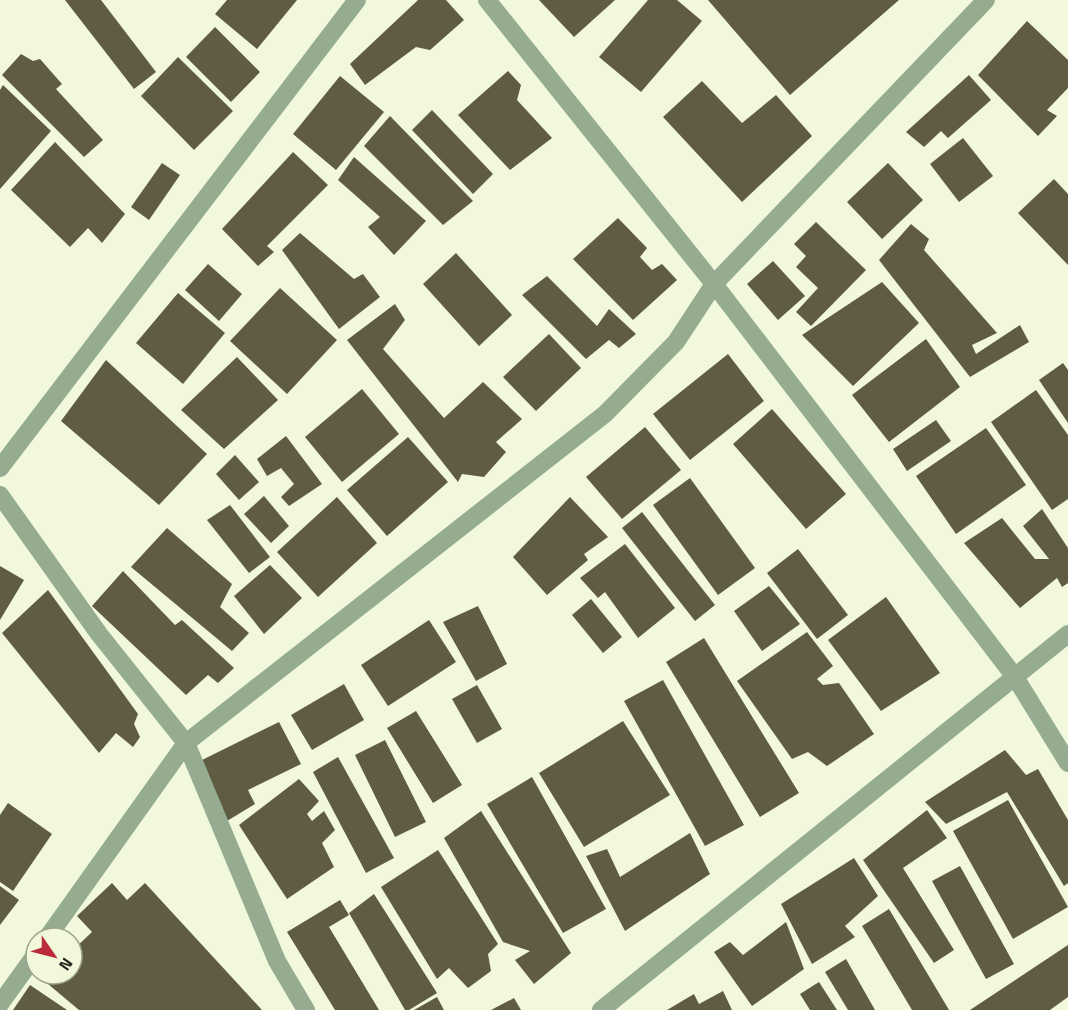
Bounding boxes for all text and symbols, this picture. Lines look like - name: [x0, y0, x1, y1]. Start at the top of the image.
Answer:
- north arrow: [24, 926, 84, 986]
- text: N: [53, 953, 79, 976]

